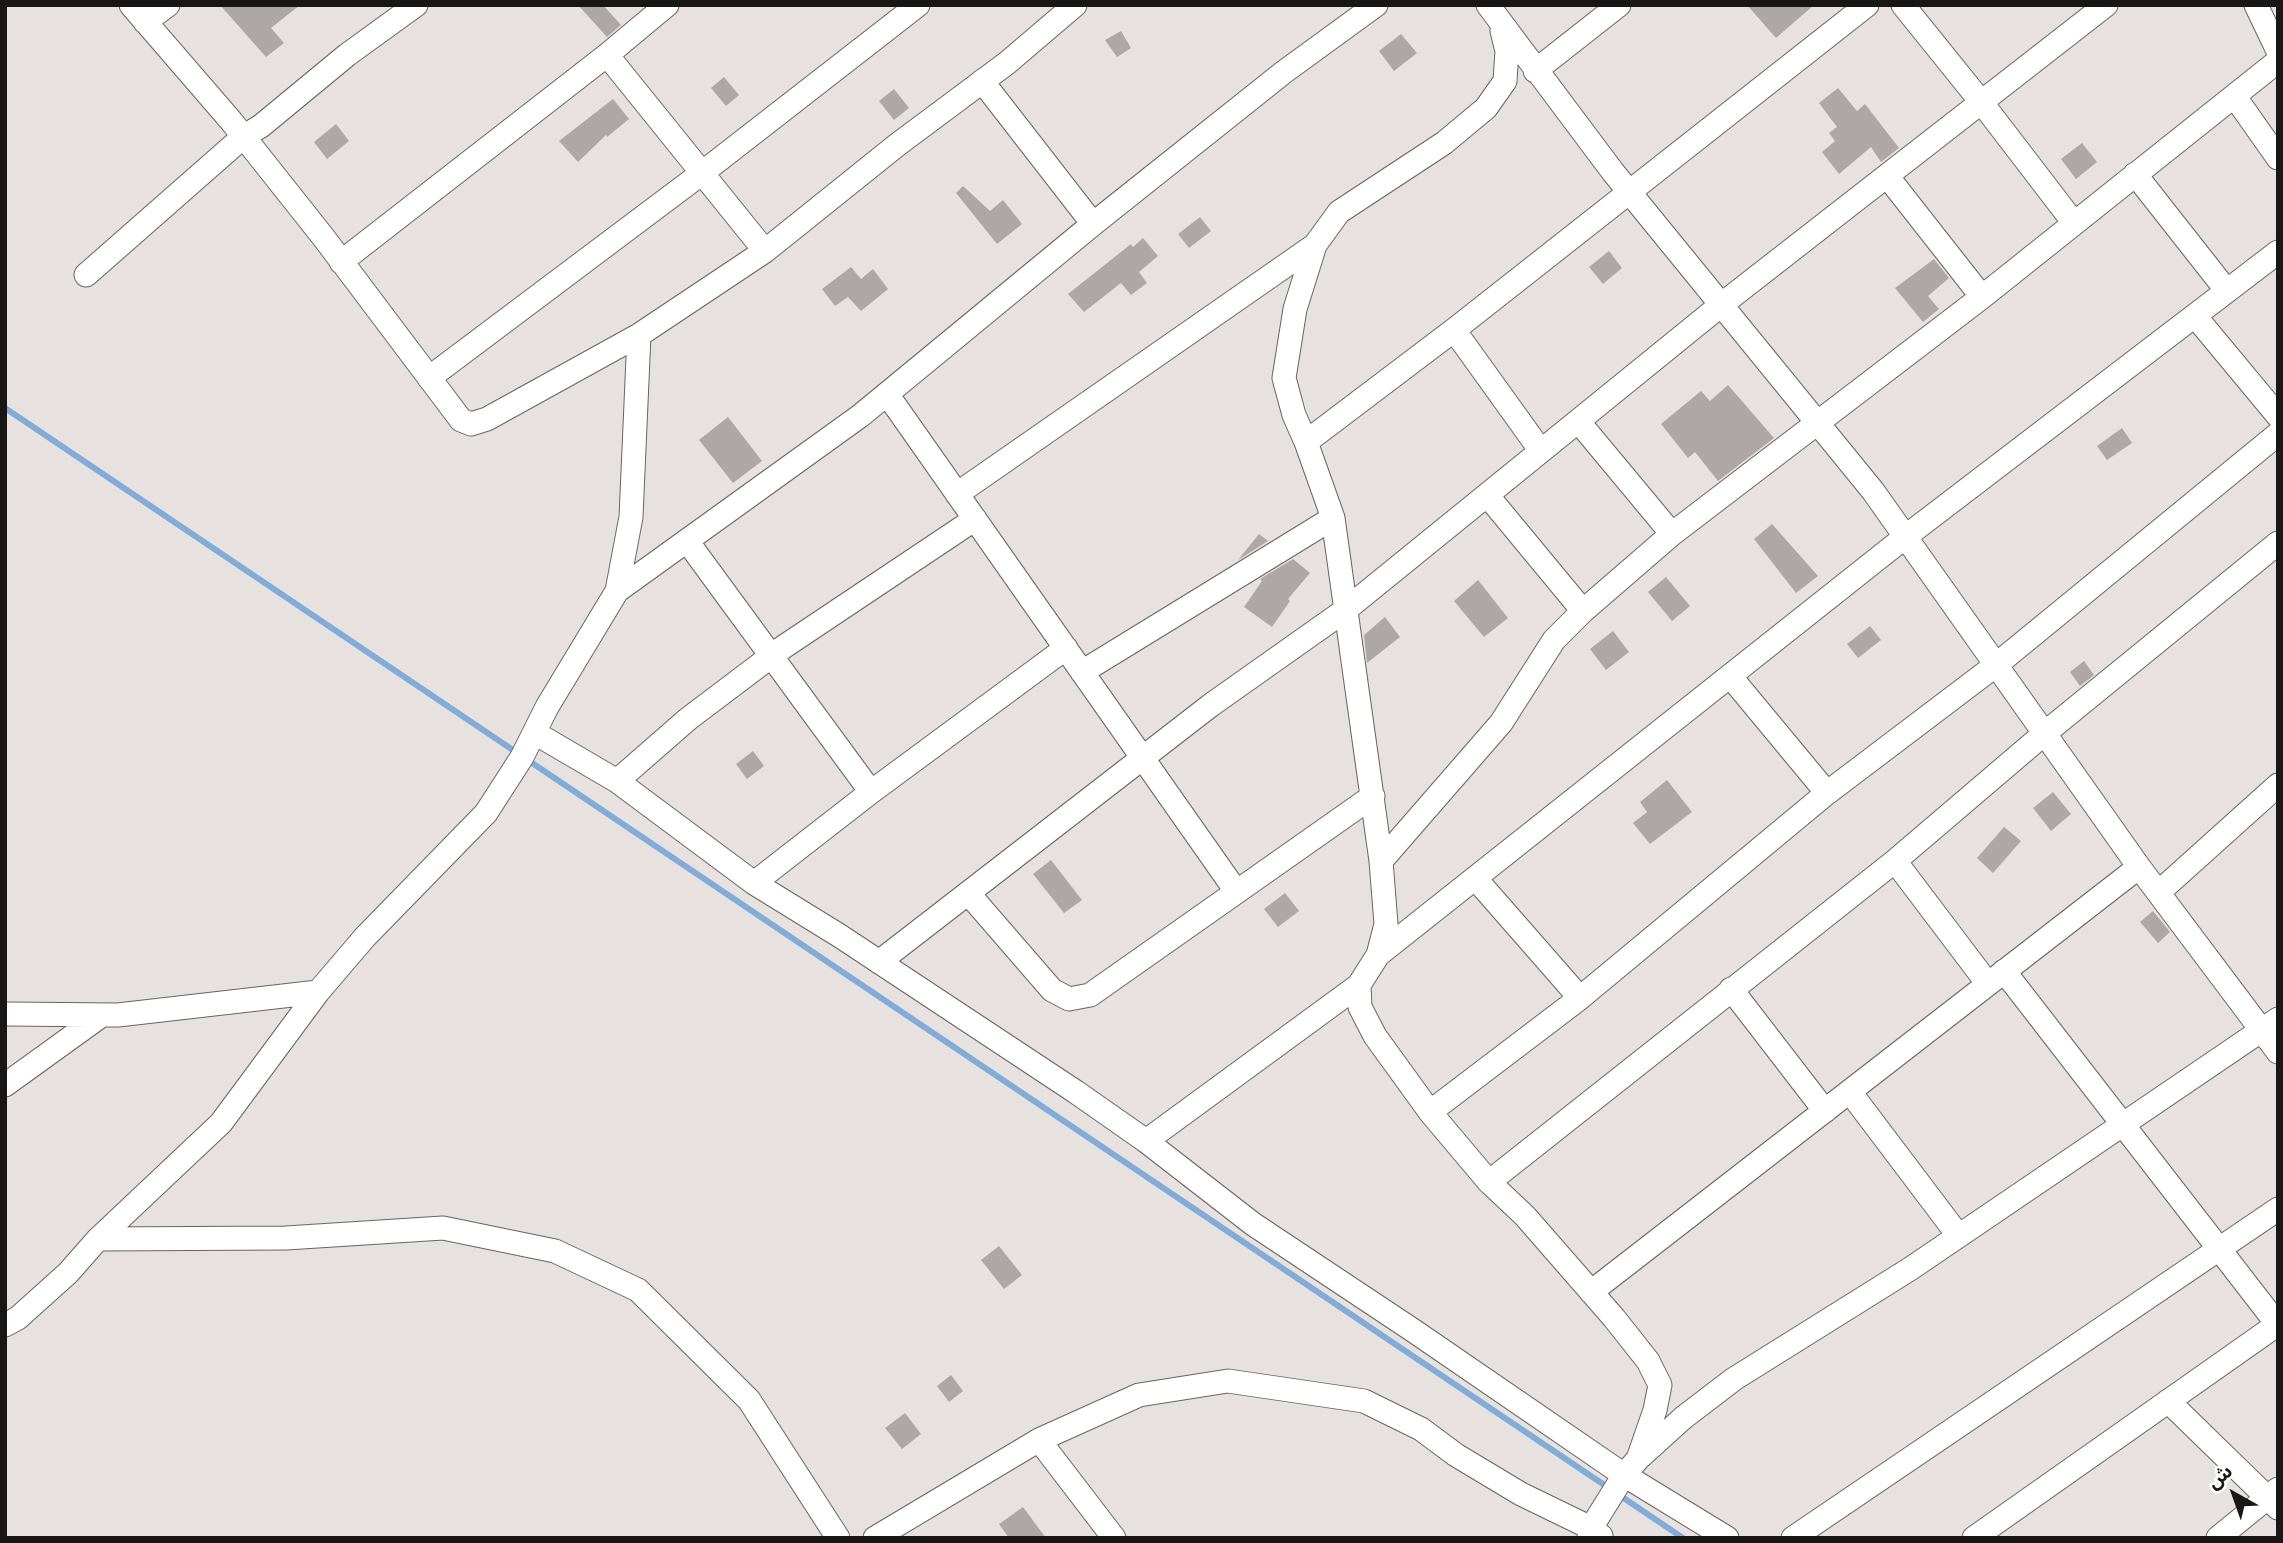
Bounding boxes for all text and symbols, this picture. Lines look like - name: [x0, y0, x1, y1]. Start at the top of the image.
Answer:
- north arrow: [2199, 1459, 2269, 1529]
- text: ش: [2204, 1462, 2236, 1493]

